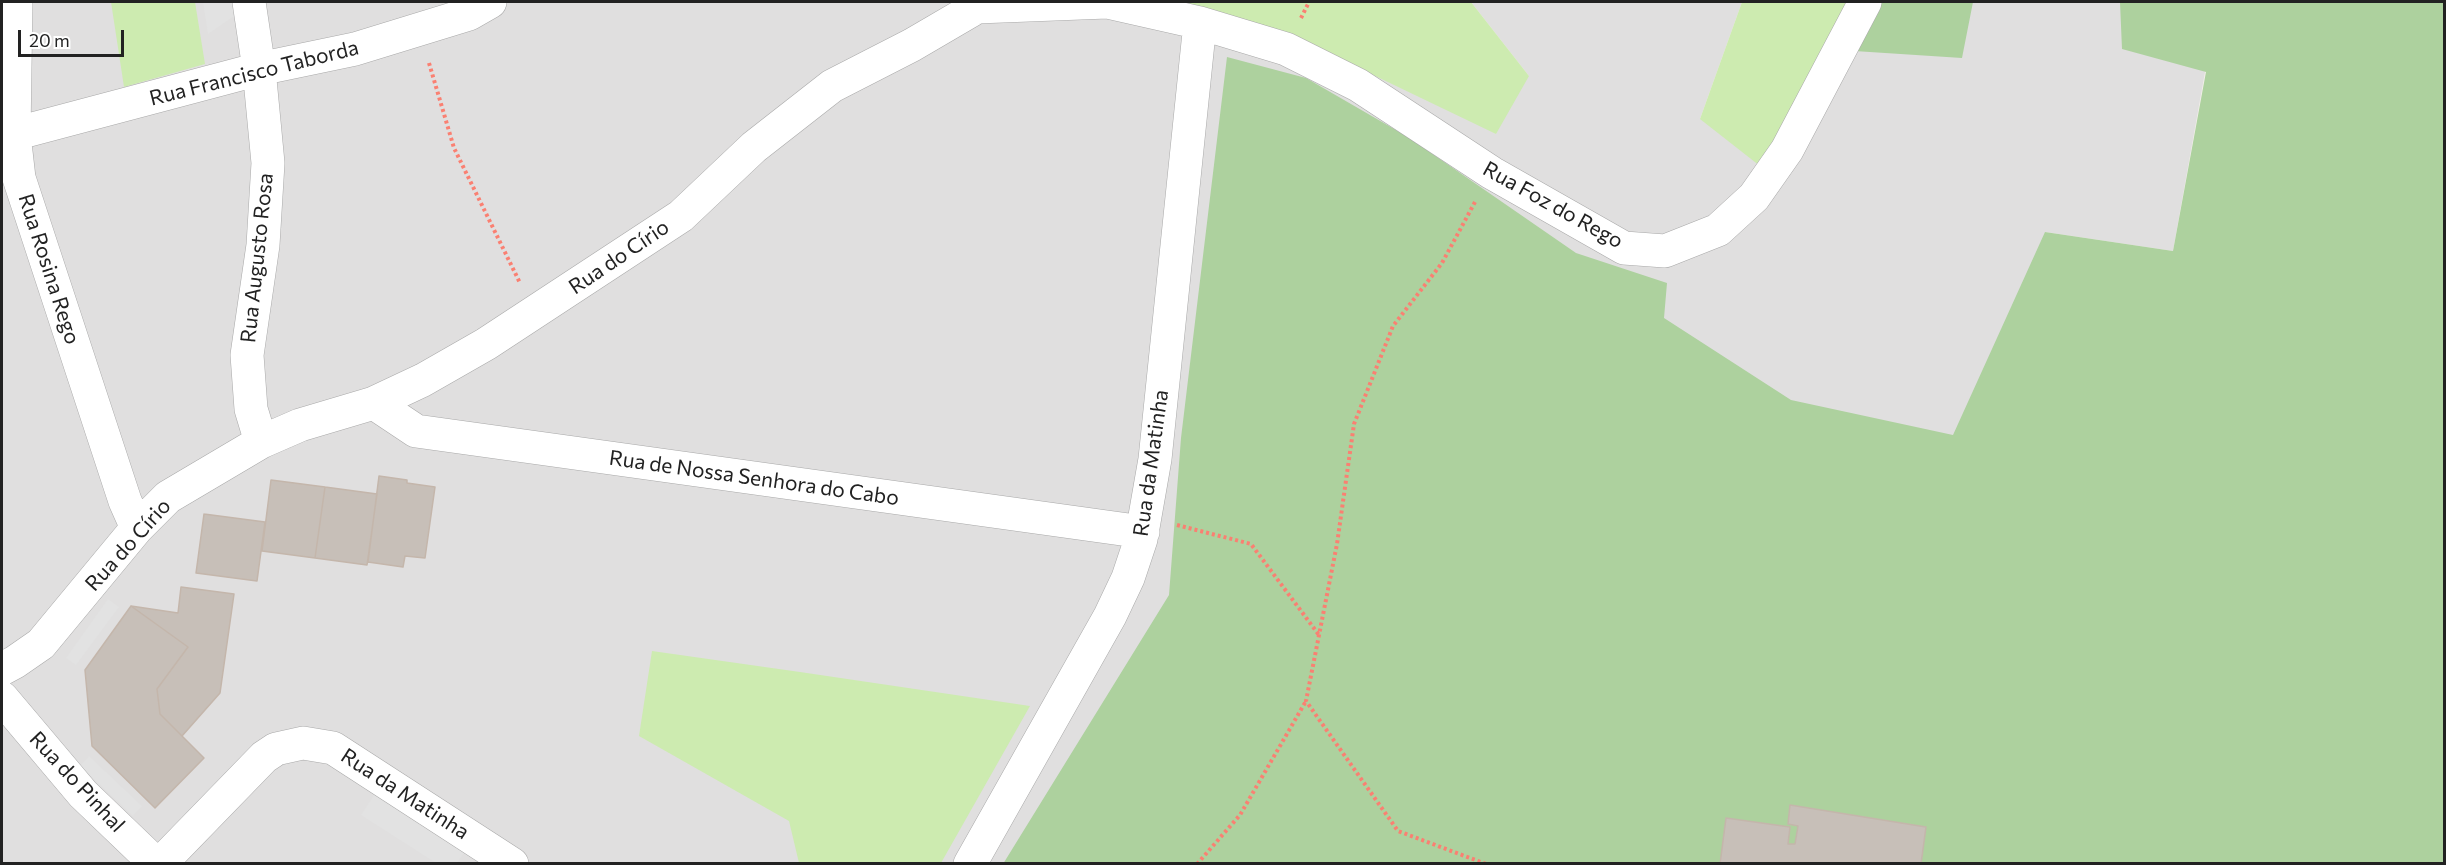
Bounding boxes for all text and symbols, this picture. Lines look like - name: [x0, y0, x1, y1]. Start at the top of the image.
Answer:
- scale bar: [21, 18, 128, 56]
- text: 20 m: [29, 29, 70, 51]
- street label: Rua Francisco Taborda: [147, 35, 361, 111]
- street label: Rua Foz do Rego: [1479, 156, 1627, 254]
- street label: Rua Augusto Rosa: [236, 172, 278, 344]
- street label: Rua Rosina Rego: [13, 191, 85, 347]
- street label: Rua do Círio: [564, 214, 674, 300]
- street label: Rua da Matinha: [1128, 388, 1174, 538]
- street label: Rua de Nossa Senhora do Cabo: [607, 445, 901, 511]
- street label: Rua do Círio: [80, 494, 176, 596]
- street label: Rua do Pinhal: [24, 726, 130, 838]
- street label: Rua da Matinha: [336, 743, 474, 845]

